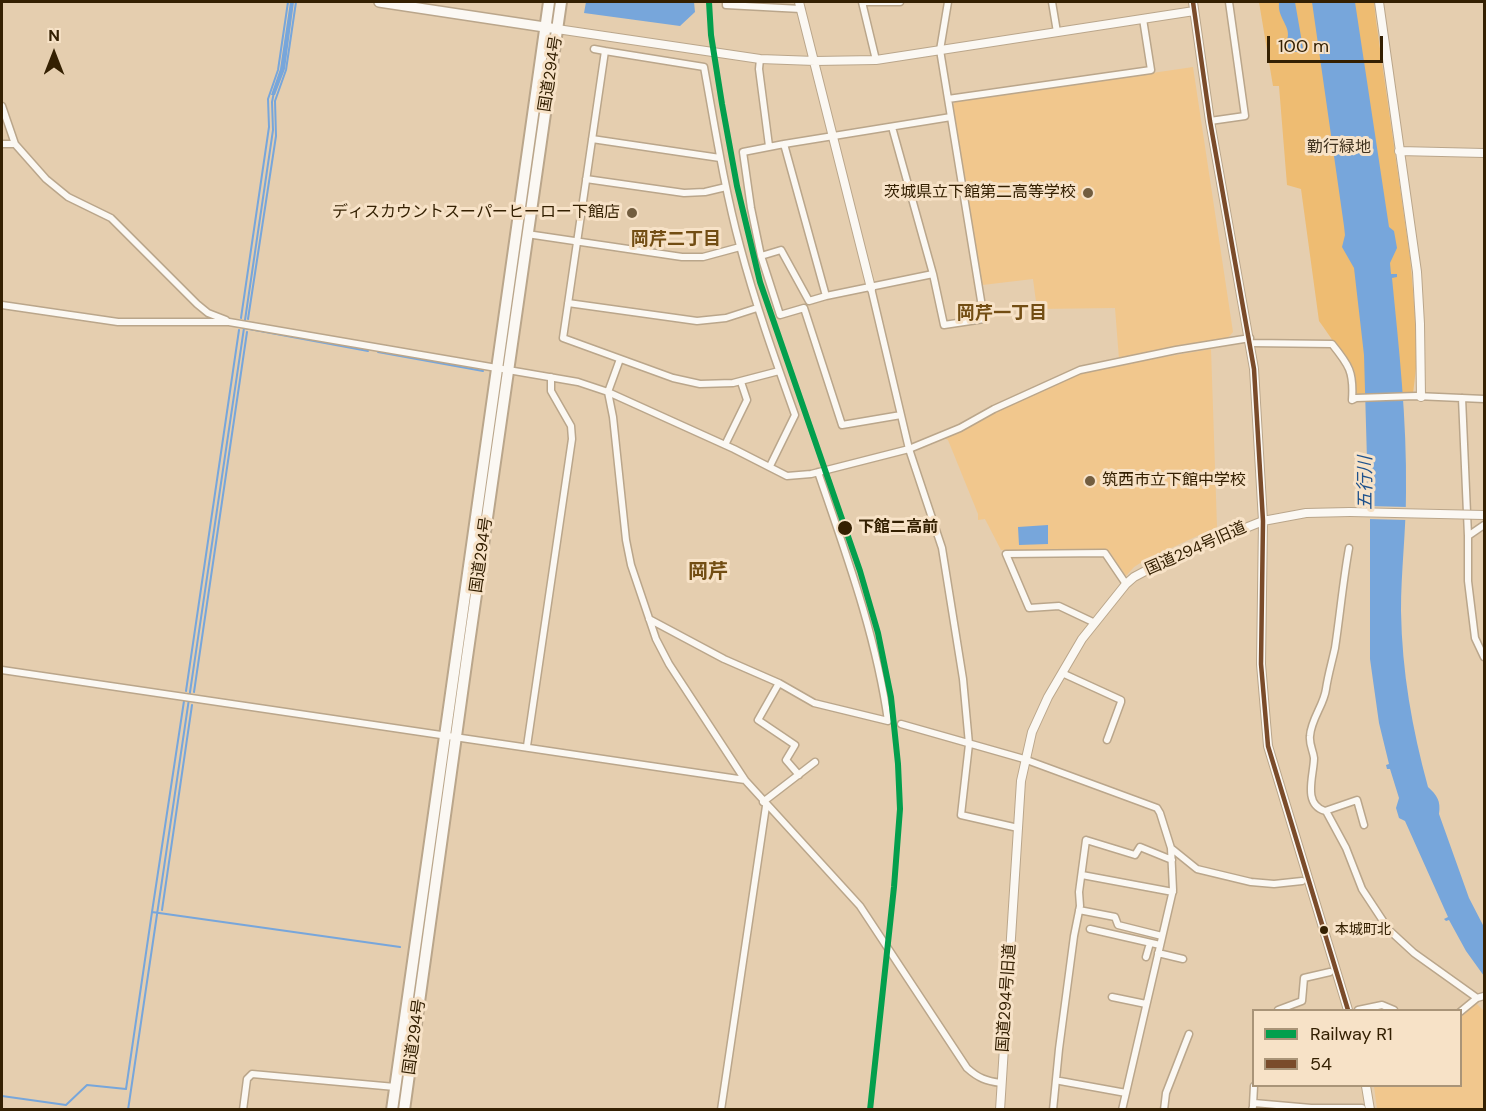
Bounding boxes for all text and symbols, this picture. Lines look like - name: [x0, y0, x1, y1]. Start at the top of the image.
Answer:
- north arrow: [24, 24, 84, 84]
- scale bar: [1270, 24, 1386, 62]
- text: N: [48, 25, 60, 46]
- text: 100 m: [1278, 34, 1329, 58]
- street label: 国道294号: [536, 35, 566, 113]
- park label: 勤行緑地: [1307, 138, 1371, 158]
- place label: 茨城県立下館第二高等学校: [884, 183, 1076, 203]
- marker: 茨城県立下館第二高等学校: [1081, 186, 1095, 200]
- place label: ディスカウントスーパーヒーロー下館店: [332, 203, 620, 223]
- marker: ディスカウントスーパーヒーロー下館店: [625, 206, 639, 220]
- district label: 岡芹二丁目: [631, 229, 721, 251]
- district label: 岡芹一丁目: [957, 303, 1047, 325]
- water label: 五行川: [1355, 456, 1377, 510]
- place label: 筑西市立下館中学校: [1102, 471, 1246, 491]
- marker: 筑西市立下館中学校: [1083, 474, 1097, 488]
- street label: 国道294号: [467, 516, 497, 594]
- place label: 下館二高前: [858, 518, 938, 538]
- street label: 国道294号旧道: [1142, 518, 1250, 580]
- marker: 下館二高前: [836, 519, 854, 537]
- district label: 岡芹: [688, 561, 728, 585]
- place label: 本城町北: [1335, 922, 1391, 938]
- marker: 本城町北: [1318, 924, 1330, 936]
- street label: 国道294号旧道: [994, 943, 1020, 1053]
- street label: 国道294号: [400, 998, 430, 1076]
- legend: [1252, 1009, 1462, 1087]
- text: Railway R1: [1310, 1022, 1393, 1046]
- text: 54: [1310, 1052, 1332, 1076]

